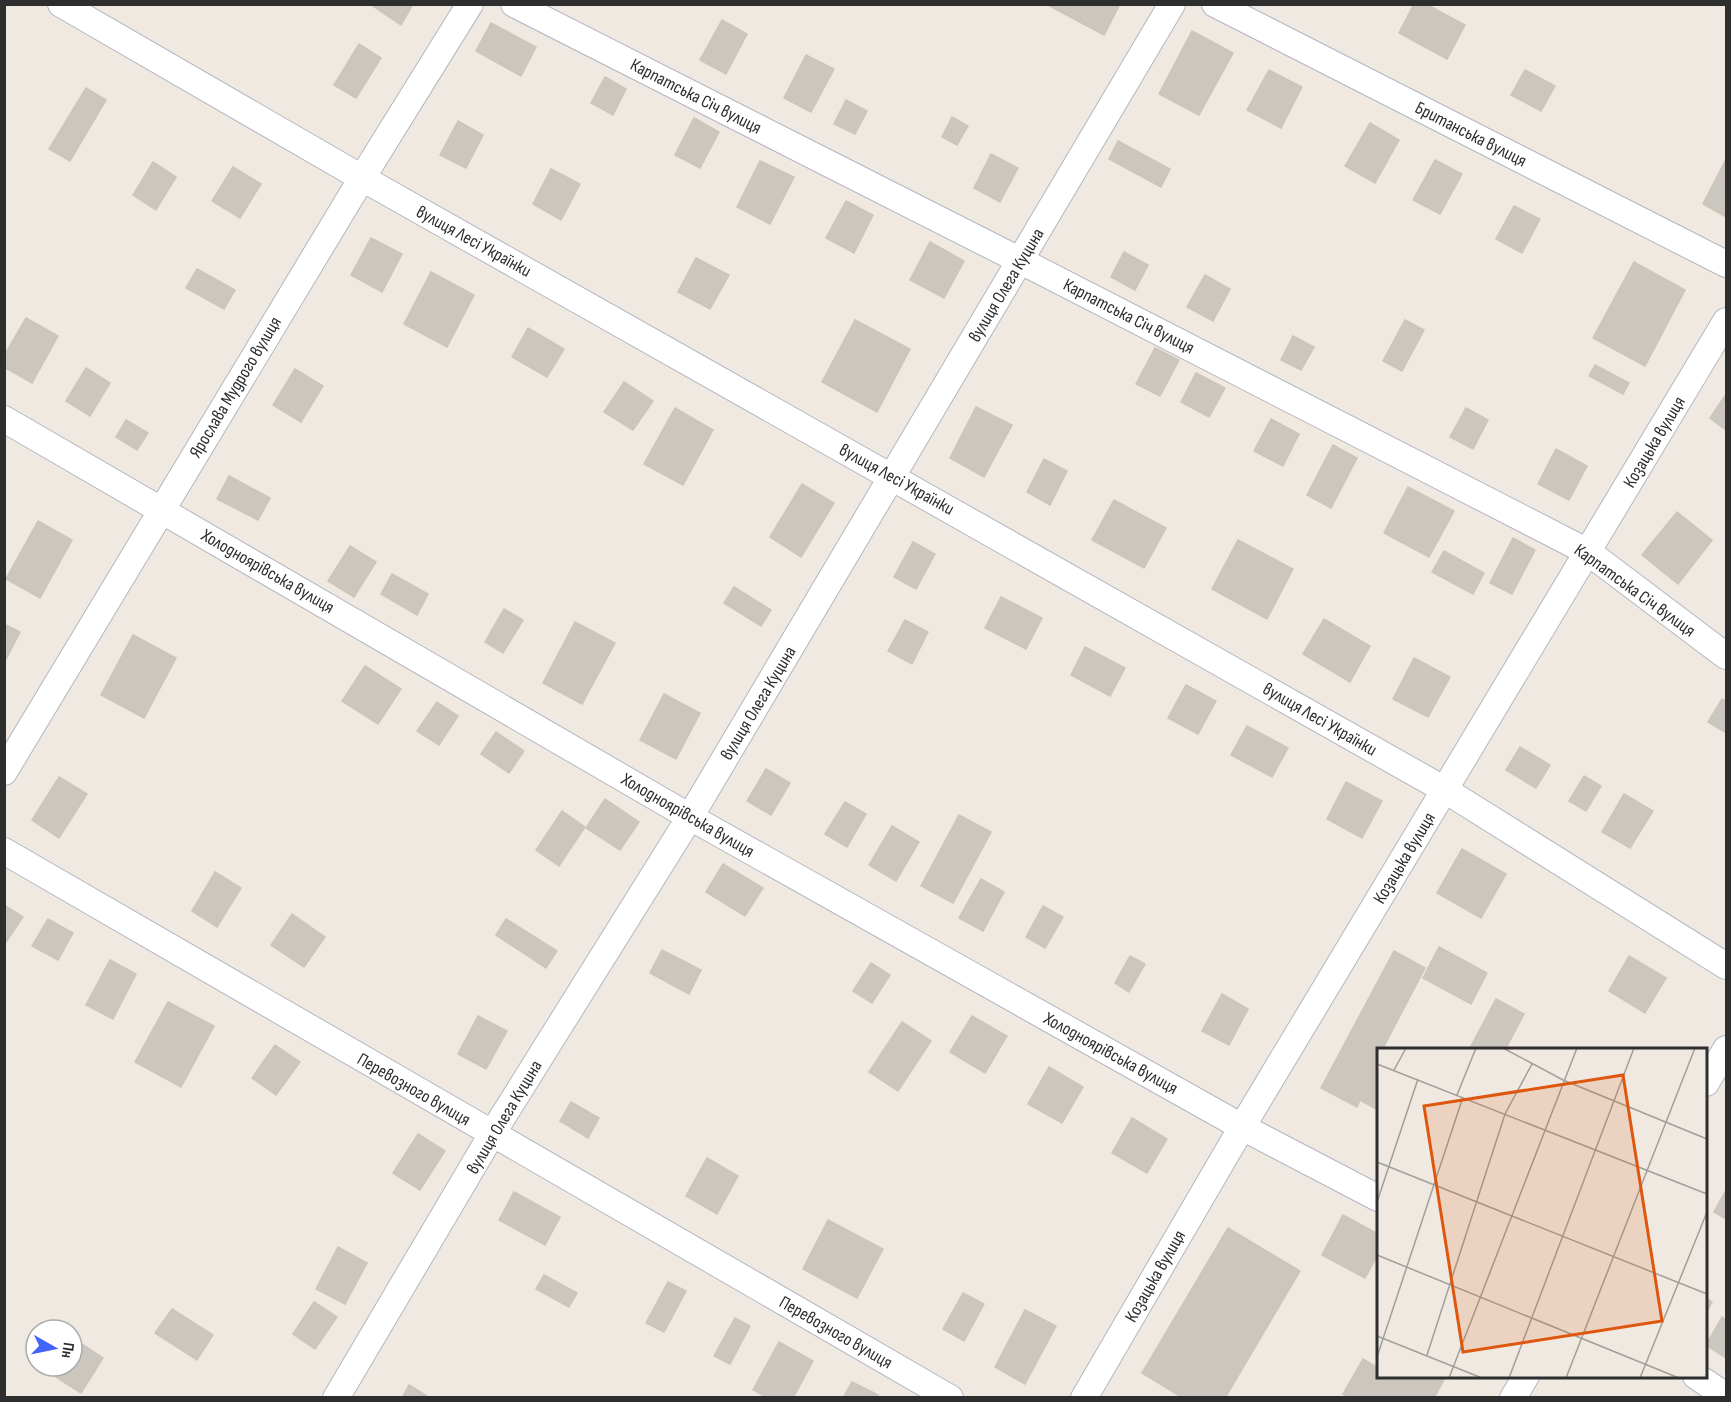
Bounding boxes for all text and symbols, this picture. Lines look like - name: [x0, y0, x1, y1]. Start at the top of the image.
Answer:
- street label: Карпатська Січ вулиця: [627, 54, 765, 139]
- street label: Британська вулиця: [1411, 97, 1530, 172]
- street label: вулиця Лесі Українки: [413, 201, 535, 282]
- street label: вулиця Олега Куцина: [964, 225, 1049, 346]
- street label: Карпатська Січ вулиця: [1060, 274, 1198, 359]
- street label: Ярослава Мудрого вулиця: [185, 313, 286, 462]
- street label: Козацька вулиця: [1619, 393, 1690, 492]
- street label: вулиця Лесі Українки: [836, 439, 958, 520]
- street label: Холодноярівська вулиця: [197, 524, 338, 618]
- street label: Карпатська Січ вулиця: [1570, 539, 1699, 641]
- street label: вулиця Олега Куцина: [716, 643, 801, 764]
- street label: вулиця Лесі Українки: [1259, 678, 1380, 761]
- street label: Холодноярівська вулиця: [617, 768, 758, 862]
- street label: Козацька вулиця: [1369, 809, 1440, 908]
- street label: Холодноярівська вулиця: [1039, 1007, 1181, 1099]
- inset map: [1377, 1048, 1707, 1378]
- street label: Перевозного вулиця: [353, 1049, 474, 1130]
- street label: вулиця Олега Куцина: [462, 1057, 547, 1178]
- street label: Козацька вулиця: [1121, 1227, 1190, 1326]
- street label: Перевозного вулиця: [775, 1292, 896, 1373]
- north arrow: [24, 1318, 84, 1378]
- text: Пн: [57, 1341, 78, 1359]

